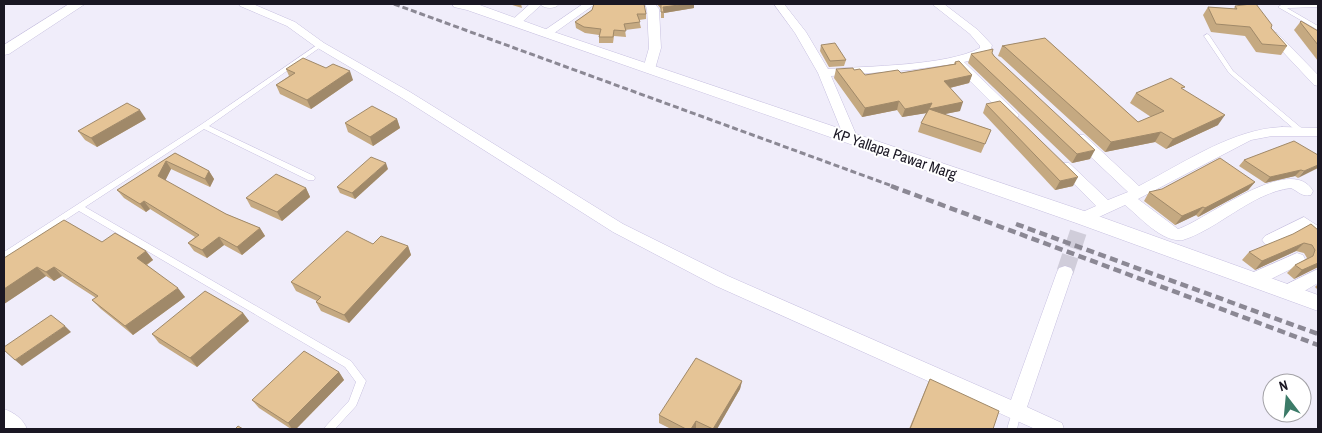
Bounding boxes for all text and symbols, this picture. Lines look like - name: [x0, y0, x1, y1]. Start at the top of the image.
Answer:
- street label: KP Yallapa Pawar Marg: [831, 123, 960, 185]
- north arrow: [1262, 373, 1312, 423]
- text: N: [1277, 376, 1290, 395]

